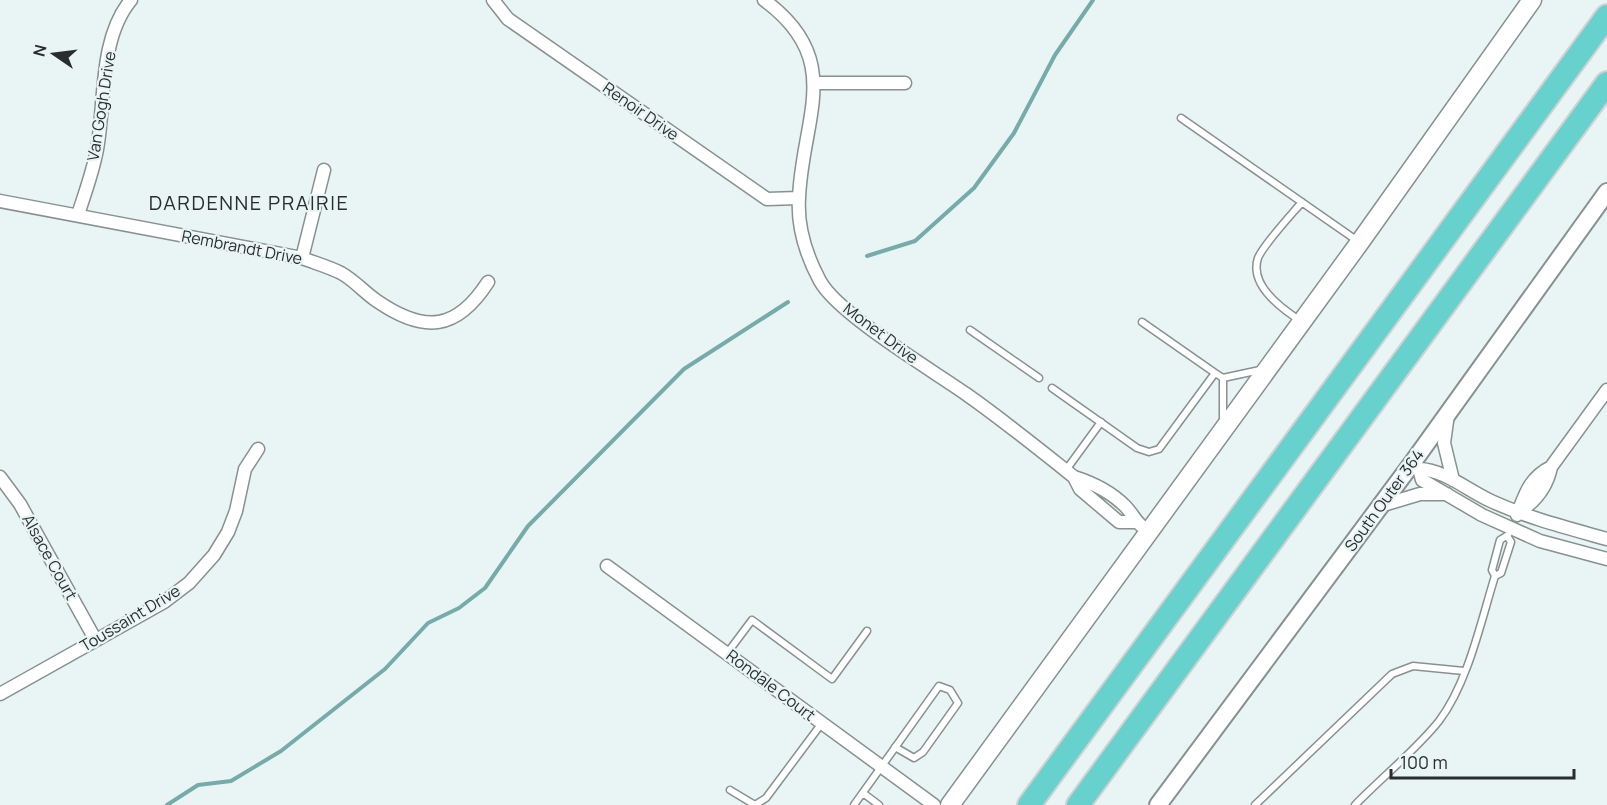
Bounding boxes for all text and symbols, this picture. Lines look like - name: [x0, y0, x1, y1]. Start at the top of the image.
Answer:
- north arrow: [24, 24, 84, 84]
- text: N: [27, 42, 52, 59]
- street label: Van Gogh Drive: [81, 50, 121, 162]
- street label: Renoir Drive: [599, 77, 683, 145]
- district label: DARDENNE PRAIRIE: [149, 189, 349, 216]
- street label: Rembrandt Drive: [180, 225, 304, 269]
- street label: Monet Drive: [839, 298, 923, 368]
- street label: South Outer 364: [1339, 444, 1429, 556]
- street label: Alsace Court: [17, 510, 83, 604]
- street label: Toussaint Drive: [76, 579, 184, 657]
- street label: Rondale Court: [722, 644, 820, 726]
- scale bar: [1391, 742, 1574, 780]
- text: 100 m: [1400, 750, 1448, 774]

